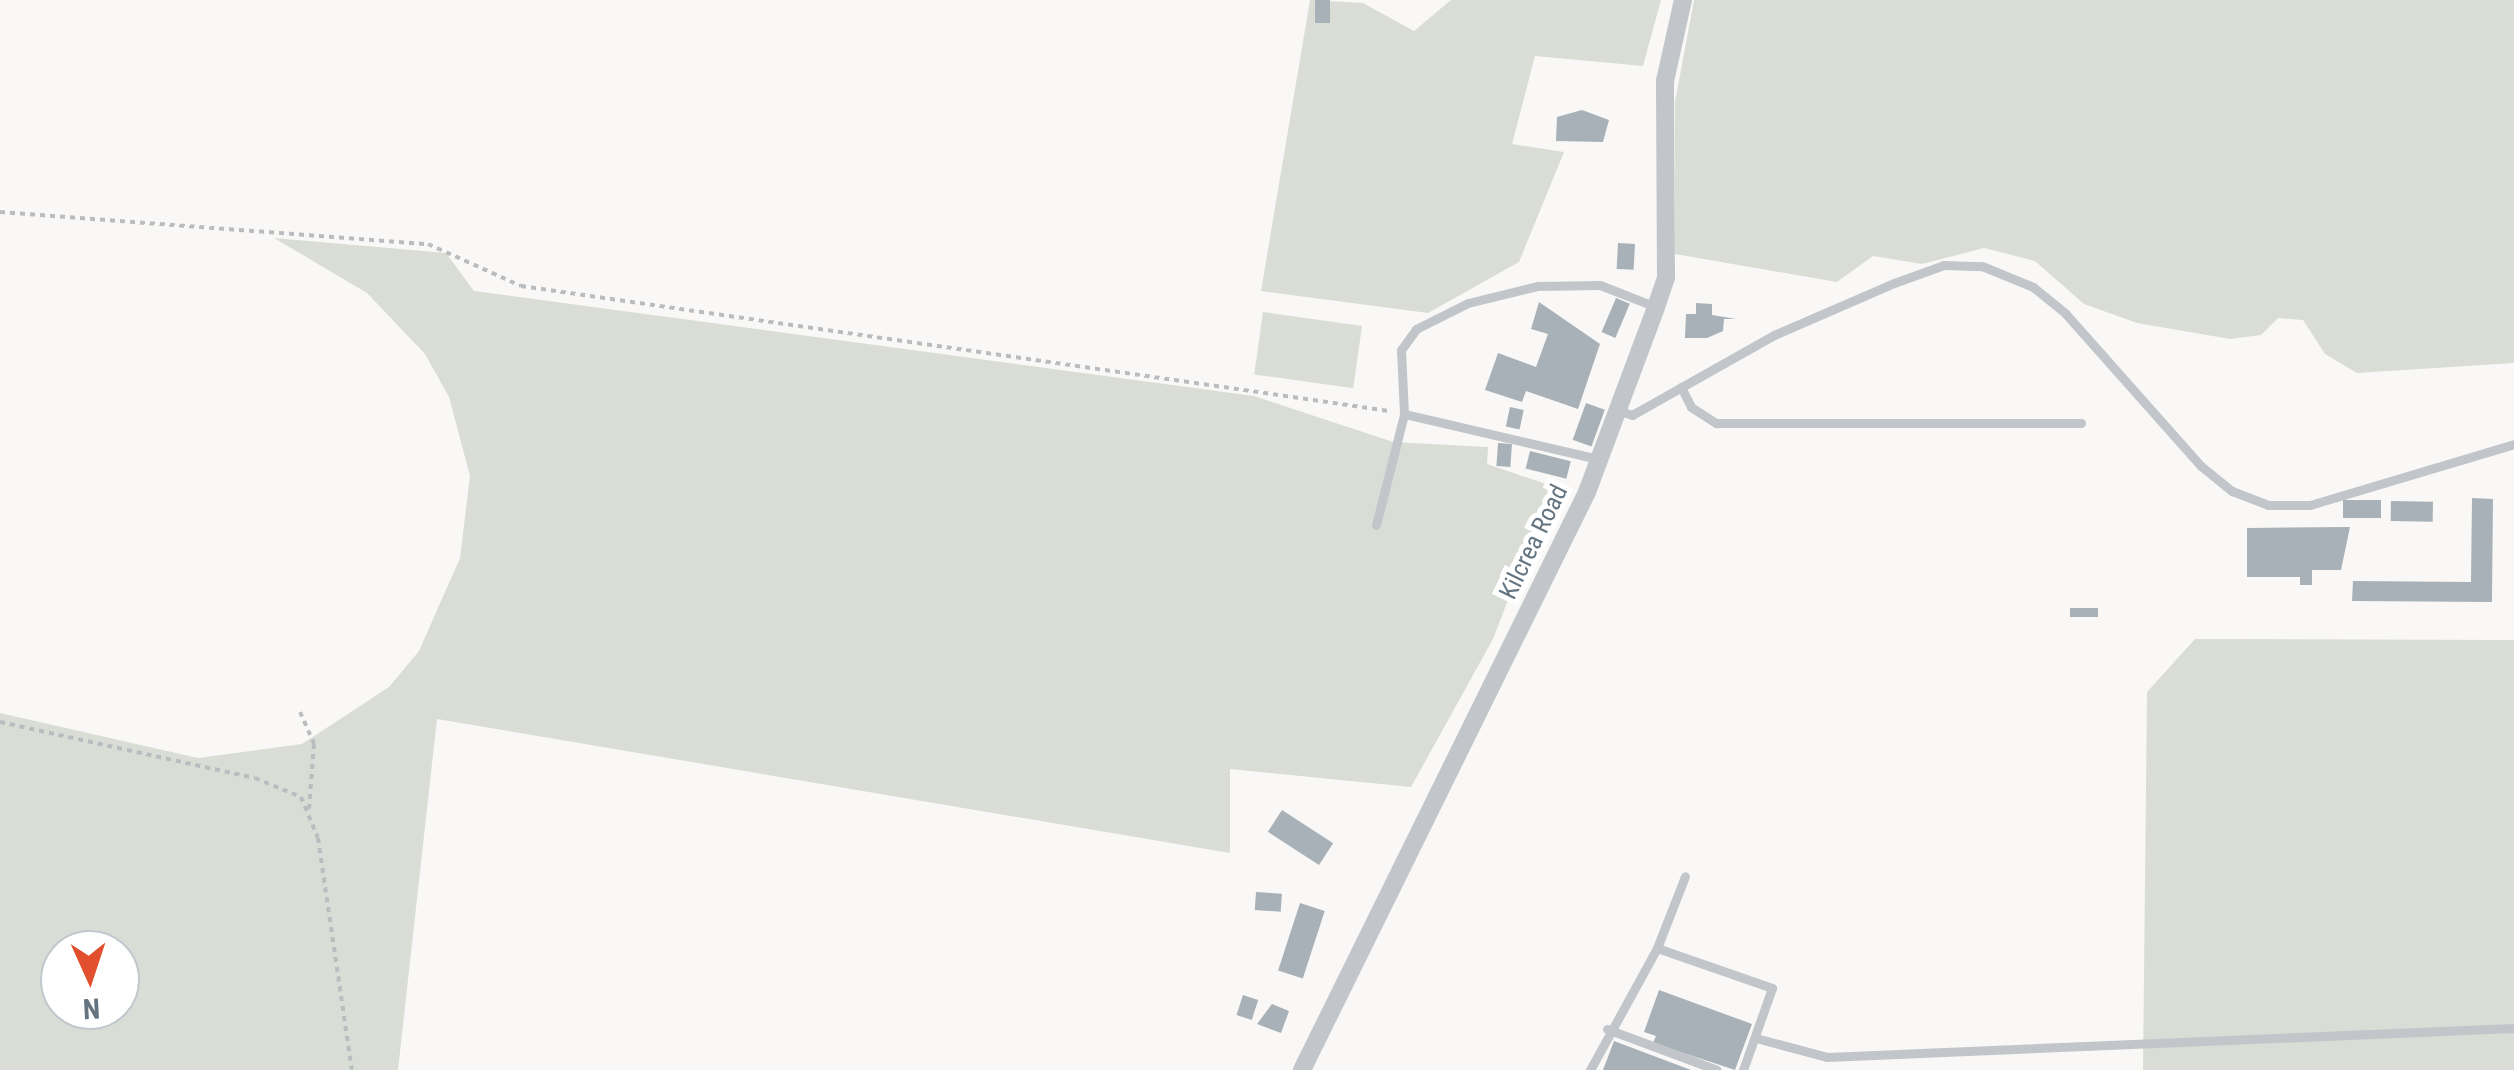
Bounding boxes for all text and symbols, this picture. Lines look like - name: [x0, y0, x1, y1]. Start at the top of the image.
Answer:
- street label: Kilcrea Road: [1493, 480, 1575, 604]
- north arrow: [40, 930, 140, 1030]
- text: N: [82, 992, 101, 1025]

